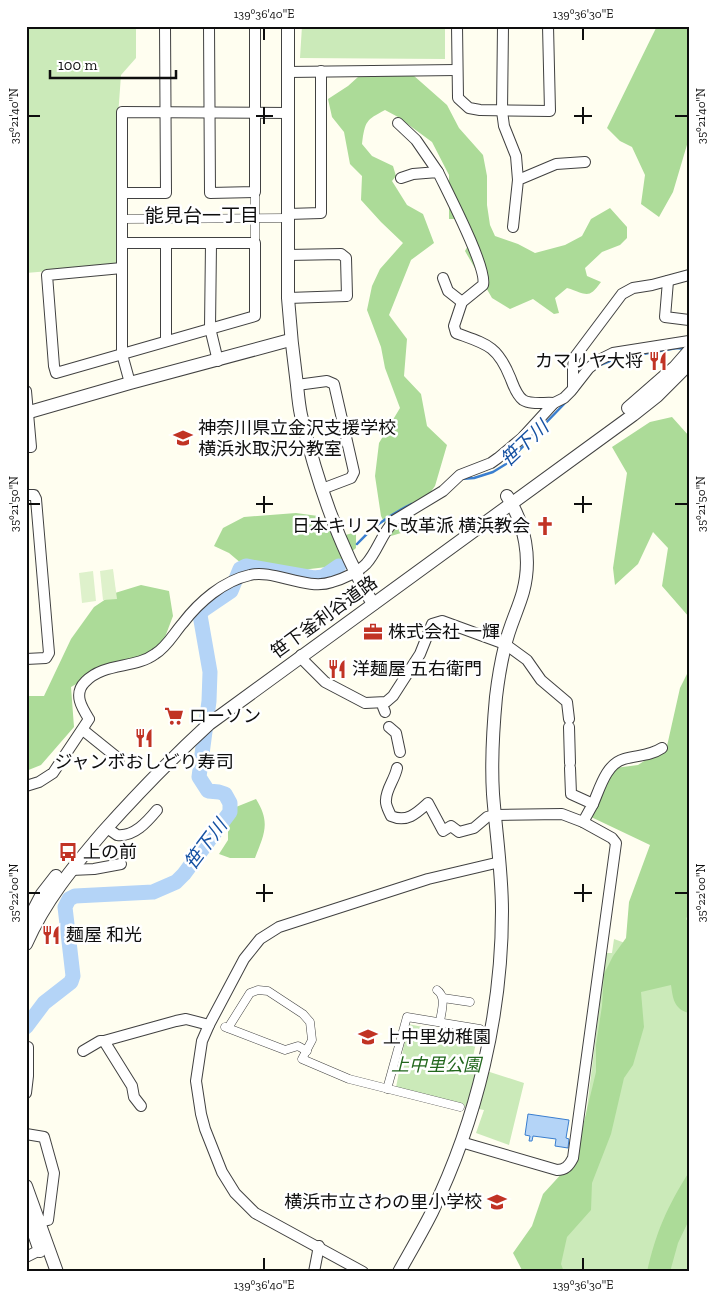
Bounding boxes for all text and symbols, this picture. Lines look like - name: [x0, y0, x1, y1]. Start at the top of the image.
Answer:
- text: 139°36'40"E: [234, 7, 294, 21]
- text: 139°36'30"E: [553, 7, 613, 21]
- scale bar: [50, 48, 176, 80]
- text: 100 m: [58, 56, 97, 74]
- text: 35°21'40"N: [7, 88, 21, 144]
- text: 35°21'40"N: [694, 88, 708, 144]
- district label: 能見台一丁目: [145, 204, 259, 227]
- place label: カマリヤ大将: [535, 350, 643, 372]
- restaurant icon: カマリヤ大将: [647, 350, 669, 372]
- water label: 笹下川: [496, 414, 554, 471]
- place label: 神奈川県立金沢支援学校 横浜氷取沢分教室: [198, 417, 396, 460]
- school or university icon: 神奈川県立金沢支援学校 横浜氷取沢分教室: [172, 427, 194, 449]
- text: 35°21'50"N: [7, 476, 21, 532]
- text: 35°21'50"N: [694, 476, 708, 532]
- place label: 日本キリスト改革派 横浜教会: [292, 515, 530, 537]
- church icon: 日本キリスト改革派 横浜教会: [534, 515, 556, 537]
- street label: 笹下釜利谷道路: [267, 571, 381, 663]
- office icon: 株式会社 一輝: [362, 621, 384, 643]
- place label: 株式会社 一輝: [388, 621, 500, 643]
- restaurant icon: 洋麺屋 五右衛門: [326, 658, 348, 680]
- place label: 洋麺屋 五右衛門: [352, 658, 482, 680]
- supermarket icon: ローソン: [163, 705, 185, 727]
- place label: ローソン: [189, 705, 261, 727]
- restaurant icon: ジャンボおしどり寿司: [133, 727, 155, 749]
- place label: ジャンボおしどり寿司: [54, 751, 234, 773]
- water label: 笹下川: [179, 813, 233, 874]
- bus stop icon: 上の前: [57, 841, 79, 863]
- place label: 上の前: [83, 841, 137, 863]
- text: 35°22'00"N: [7, 864, 21, 922]
- text: 35°22'00"N: [694, 864, 708, 922]
- restaurant icon: 麺屋 和光: [40, 924, 62, 946]
- place label: 麺屋 和光: [66, 924, 142, 946]
- school or university icon: 上中里幼稚園: [357, 1026, 379, 1048]
- place label: 上中里幼稚園: [383, 1026, 491, 1048]
- park label: 上中里公園: [391, 1054, 484, 1076]
- place label: 横浜市立さわの里小学校: [284, 1191, 482, 1213]
- school or university icon: 横浜市立さわの里小学校: [486, 1191, 508, 1213]
- text: 139°36'40"E: [234, 1278, 294, 1292]
- text: 139°36'30"E: [553, 1278, 613, 1292]

